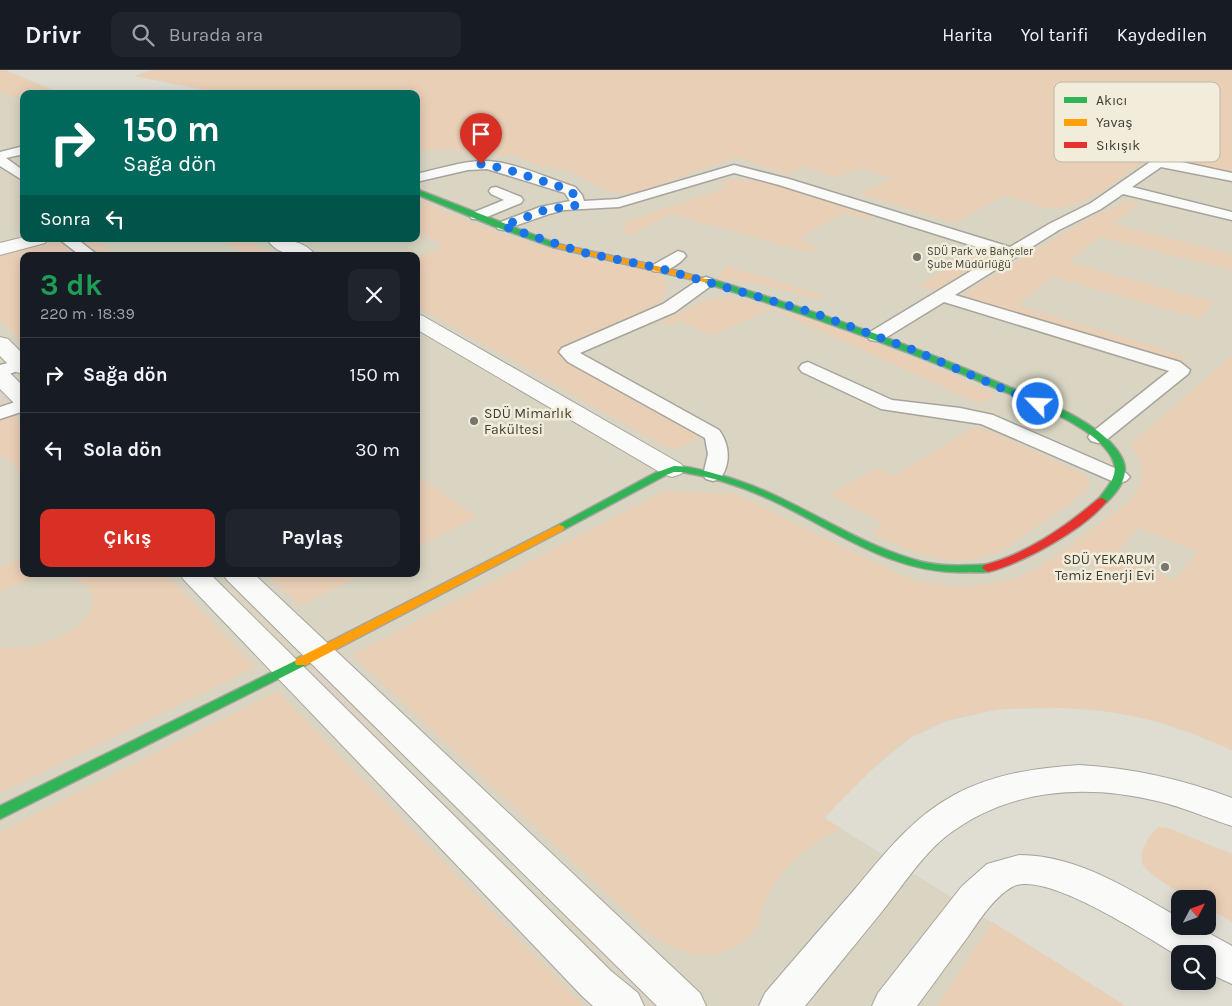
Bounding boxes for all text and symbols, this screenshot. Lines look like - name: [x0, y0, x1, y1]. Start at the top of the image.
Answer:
- search box: [111, 12, 461, 57]
- text: Drivr: [25, 21, 81, 49]
- icon: search: [129, 21, 157, 49]
- text: Burada ara: [169, 24, 263, 46]
- text: Harita: [942, 24, 993, 46]
- text: Yol tarifi: [1021, 24, 1089, 46]
- text: Kaydedilen: [1117, 24, 1207, 46]
- legend: [1054, 82, 1220, 162]
- text: Akıcı: [1096, 92, 1128, 109]
- text: 150 m: [123, 109, 220, 150]
- icon: right: [40, 110, 105, 175]
- pin: [460, 113, 502, 164]
- text: Yavaş: [1096, 114, 1133, 131]
- icon: arrive: [467, 120, 495, 148]
- text: Sıkışık: [1096, 137, 1140, 154]
- text: Sağa dön: [123, 151, 217, 177]
- icon: left: [101, 205, 129, 233]
- text: Sonra: [40, 208, 91, 230]
- place label: SDÜ Park ve Bahçeler Şube Müdürlüğü: [927, 244, 1033, 271]
- marker: SDÜ Park ve Bahçeler Şube Müdürlüğü: [911, 251, 923, 263]
- text: 3 dk: [40, 267, 102, 303]
- button: close: [348, 269, 400, 321]
- text: 220 m · 18:39: [40, 304, 135, 323]
- icon: right: [40, 361, 68, 389]
- text: Sağa dön: [83, 364, 167, 386]
- text: 150 m: [349, 364, 400, 386]
- position arrow: [1011, 377, 1063, 429]
- place label: SDÜ Mimarlık Fakültesi: [484, 405, 572, 438]
- marker: SDÜ Mimarlık Fakültesi: [468, 415, 480, 427]
- icon: left: [40, 436, 68, 464]
- text: Sola dön: [83, 439, 162, 461]
- text: 30 m: [355, 439, 400, 461]
- button: Çıkış: [40, 509, 215, 567]
- button: Paylaş: [225, 509, 400, 567]
- place label: SDÜ YEKARUM Temiz Enerji Evi: [1055, 551, 1155, 584]
- marker: SDÜ YEKARUM Temiz Enerji Evi: [1159, 561, 1171, 573]
- north arrow: [1171, 890, 1216, 935]
- map controls: [1171, 890, 1216, 990]
- button: search: [1171, 945, 1216, 990]

